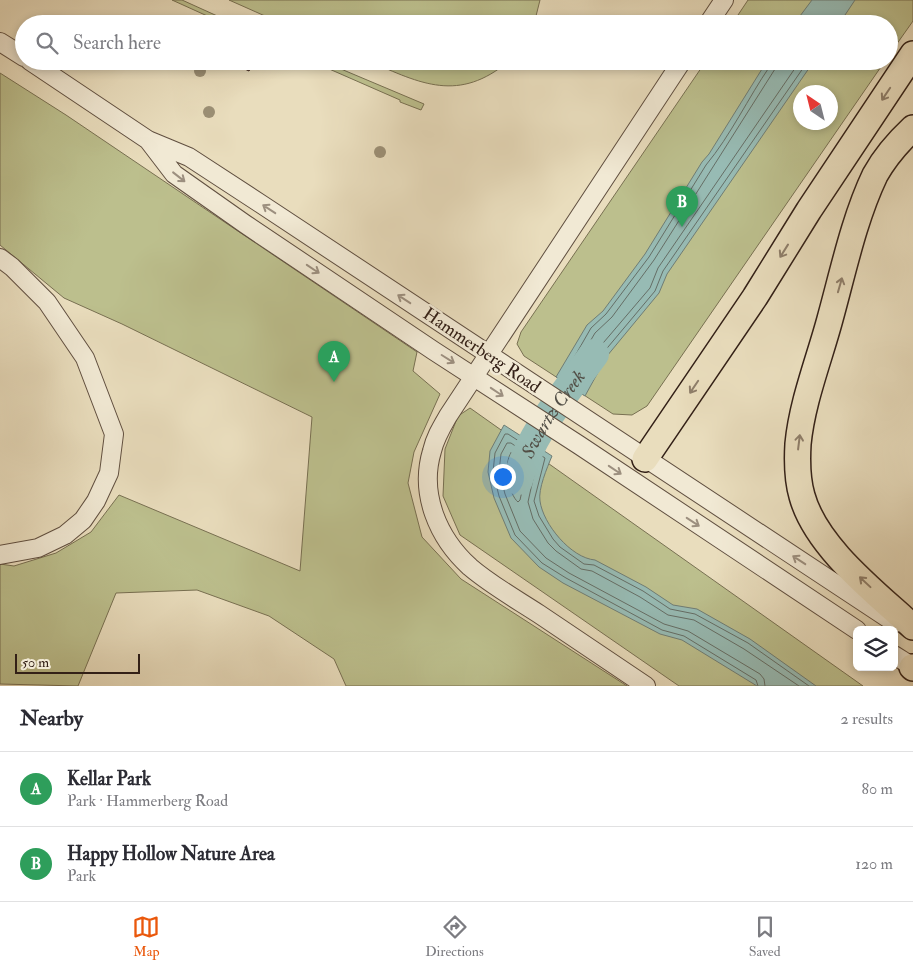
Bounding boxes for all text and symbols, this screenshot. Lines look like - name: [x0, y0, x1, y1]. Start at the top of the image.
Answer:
- search box: [15, 15, 898, 70]
- icon: search: [33, 29, 61, 57]
- text: Search here: [73, 31, 161, 55]
- north arrow: [793, 85, 838, 130]
- one-way arrow: [881, 87, 891, 101]
- one-way arrow: [172, 172, 186, 182]
- pin: B: [666, 186, 698, 227]
- one-way arrow: [262, 204, 276, 214]
- one-way arrow: [778, 244, 788, 258]
- one-way arrow: [305, 264, 319, 274]
- one-way arrow: [835, 277, 845, 293]
- one-way arrow: [398, 293, 412, 303]
- street label: Hammerberg Road: [418, 302, 545, 398]
- pin: A: [318, 341, 350, 382]
- one-way arrow: [440, 355, 454, 365]
- water label: Swartz Creek: [515, 366, 591, 463]
- one-way arrow: [689, 380, 699, 394]
- one-way arrow: [489, 387, 503, 397]
- one-way arrow: [794, 434, 804, 450]
- your location: [490, 464, 516, 490]
- one-way arrow: [608, 465, 622, 475]
- one-way arrow: [686, 517, 700, 527]
- one-way arrow: [793, 555, 807, 565]
- one-way arrow: [859, 576, 871, 588]
- map controls: [853, 626, 898, 671]
- button: layers: [853, 626, 898, 671]
- scale bar: [15, 651, 140, 674]
- text: 50 m: [22, 654, 49, 671]
- text: Nearby: [20, 705, 83, 732]
- text: 2 results: [840, 709, 893, 729]
- text: Kellar Park: [67, 767, 151, 791]
- text: A: [31, 779, 41, 799]
- text: 80 m: [862, 779, 893, 799]
- text: Park · Hammerberg Road: [67, 791, 228, 811]
- text: Happy Hollow Nature Area: [67, 842, 275, 866]
- text: B: [31, 854, 41, 874]
- text: 120 m: [855, 854, 893, 874]
- text: Park: [67, 866, 96, 886]
- tab: Map: [132, 913, 160, 960]
- tab: Directions: [425, 913, 484, 960]
- tab: Saved: [749, 913, 781, 960]

